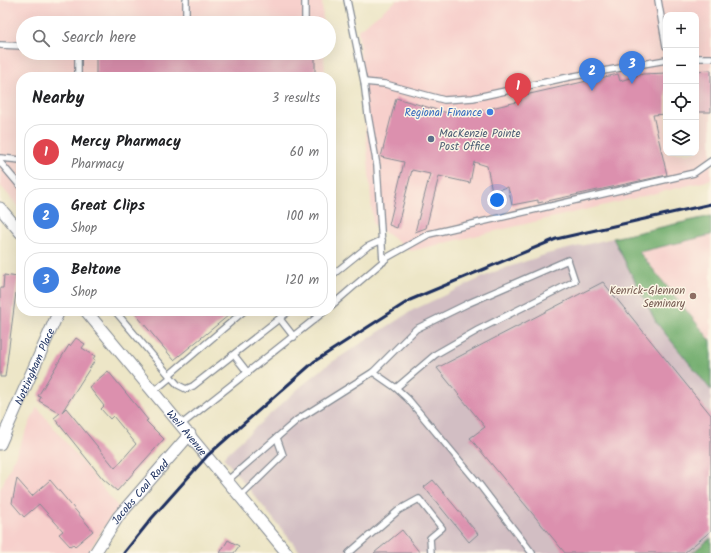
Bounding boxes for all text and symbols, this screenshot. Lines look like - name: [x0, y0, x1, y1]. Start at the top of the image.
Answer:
- map controls: [663, 12, 699, 156]
- button: +: [663, 12, 699, 48]
- search box: [16, 16, 336, 60]
- text: Search here: [62, 26, 136, 50]
- icon: search: [30, 27, 52, 49]
- button: −: [663, 48, 699, 84]
- pin: 3: [619, 51, 645, 84]
- pin: 2: [579, 58, 605, 91]
- pin: 1: [505, 73, 531, 106]
- button: locate: [663, 84, 699, 120]
- text: Nearby: [32, 85, 84, 112]
- text: 3 results: [272, 88, 320, 109]
- place label: Regional Finance: [405, 104, 482, 122]
- marker: Regional Finance: [485, 107, 495, 117]
- button: layers: [663, 120, 699, 156]
- place label: MacKenzie Pointe Post Office: [439, 125, 521, 156]
- text: Mercy Pharmacy: [71, 130, 181, 154]
- marker: MacKenzie Pointe Post Office: [426, 134, 436, 144]
- text: 1: [44, 142, 48, 163]
- text: 60 m: [290, 142, 319, 163]
- text: Pharmacy: [71, 154, 124, 175]
- your location: [487, 190, 507, 210]
- text: Great Clips: [71, 194, 145, 218]
- text: 2: [42, 206, 50, 227]
- text: 100 m: [286, 206, 319, 227]
- text: Shop: [71, 218, 97, 239]
- text: Beltone: [71, 258, 121, 282]
- text: 3: [42, 270, 50, 291]
- text: 120 m: [285, 270, 319, 291]
- text: Shop: [71, 282, 97, 303]
- place label: Kenrick-Glennon Seminary: [609, 282, 686, 313]
- marker: Kenrick-Glennon Seminary: [688, 291, 698, 301]
- street label: Nottingham Place: [10, 325, 60, 408]
- street label: Weil Avenue: [161, 406, 211, 460]
- street label: Jacobs Coal Road: [107, 456, 174, 529]

